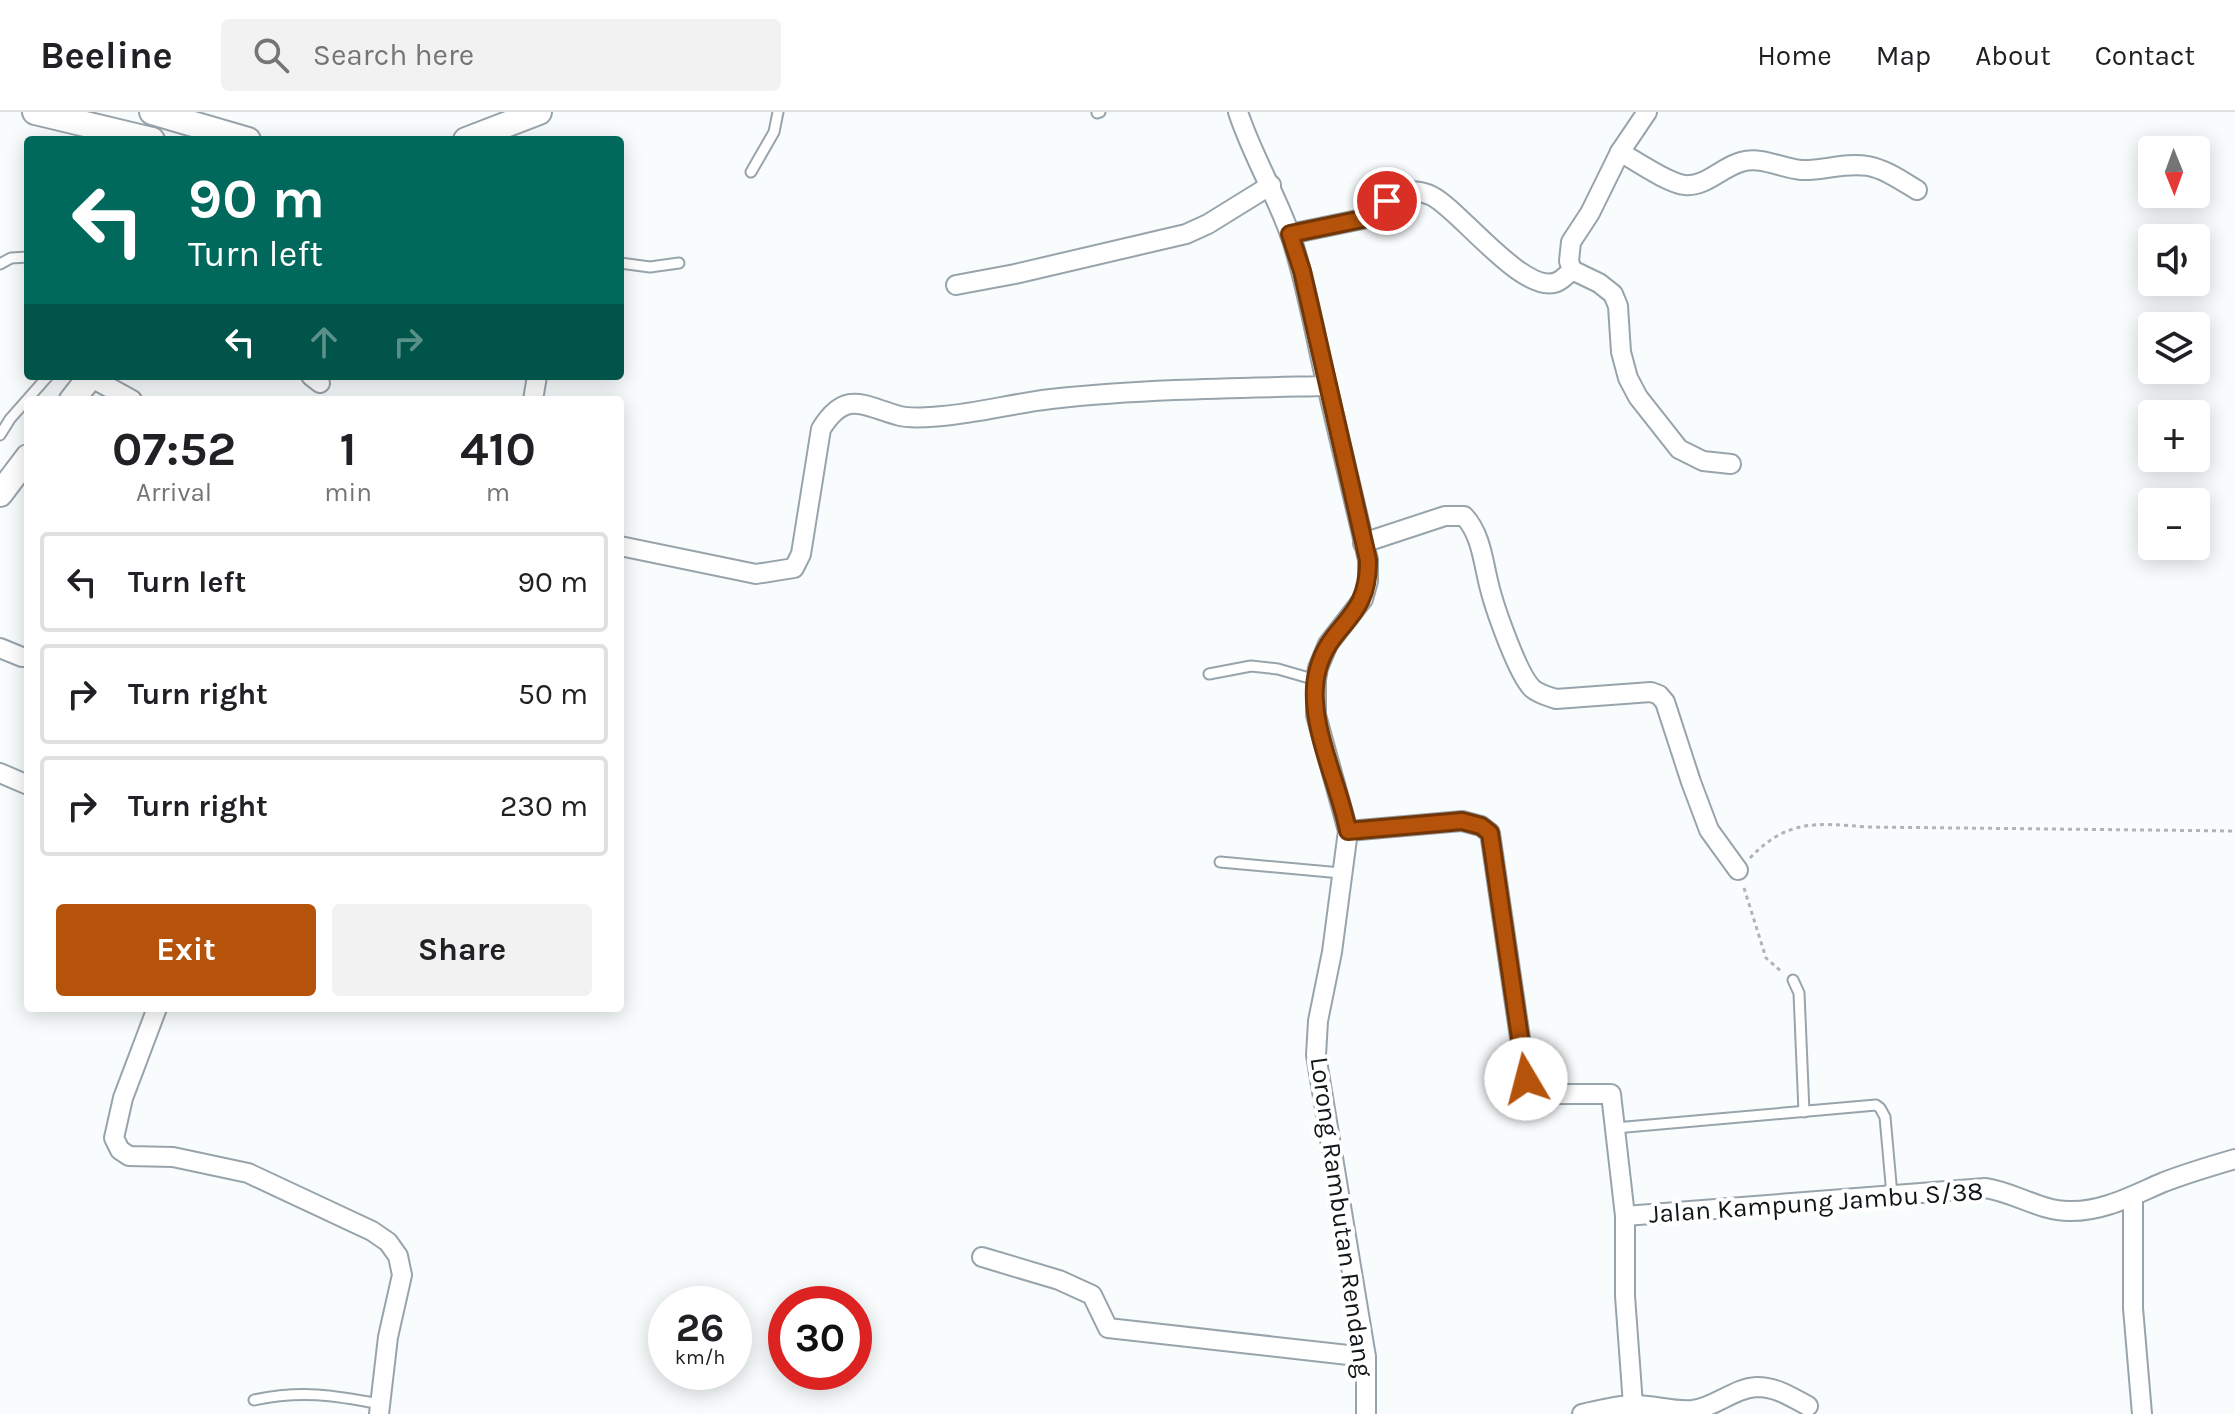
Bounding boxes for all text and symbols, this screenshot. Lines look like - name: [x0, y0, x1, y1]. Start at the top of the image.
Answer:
- search box: [221, 19, 781, 91]
- text: Beeline: [40, 33, 173, 78]
- icon: search: [249, 33, 293, 77]
- text: Search here: [313, 37, 474, 73]
- text: Home: [1757, 39, 1832, 72]
- text: Map: [1876, 39, 1931, 72]
- text: About: [1975, 39, 2051, 72]
- text: Contact: [2095, 39, 2195, 72]
- north arrow: [2138, 136, 2210, 208]
- map controls: [2138, 136, 2210, 560]
- text: 90 m: [188, 166, 325, 231]
- pin: [1353, 167, 1421, 235]
- icon: left: [56, 168, 160, 272]
- icon: arrive: [1365, 179, 1409, 223]
- button: sound: [2138, 224, 2210, 296]
- text: Turn left: [188, 233, 323, 275]
- button: layers: [2138, 312, 2210, 384]
- icon: left: [218, 320, 262, 364]
- icon: ahead: [302, 320, 346, 364]
- icon: right: [386, 320, 430, 364]
- button: +: [2138, 400, 2210, 472]
- text: 07:52: [112, 421, 236, 477]
- text: 1: [339, 421, 357, 477]
- text: 410: [460, 421, 536, 477]
- text: Arrival: [136, 477, 212, 508]
- text: min: [324, 477, 372, 508]
- text: m: [486, 477, 510, 508]
- button: −: [2138, 488, 2210, 560]
- icon: left: [60, 560, 104, 604]
- text: Turn left: [128, 564, 246, 600]
- text: 90 m: [518, 564, 588, 600]
- icon: right: [60, 672, 104, 716]
- text: Turn right: [128, 676, 268, 712]
- text: 50 m: [518, 676, 588, 712]
- icon: right: [60, 784, 104, 828]
- text: Turn right: [128, 788, 268, 824]
- text: 230 m: [500, 788, 588, 824]
- button: Exit: [56, 904, 316, 996]
- button: Share: [332, 904, 592, 996]
- position arrow: [1484, 1037, 1568, 1121]
- street label: Lorong Rambutan Rendang: [1304, 1055, 1379, 1380]
- street label: Jalan Kampung Jambu S/38: [1648, 1175, 1984, 1230]
- speed limit sign: 30: [768, 1286, 872, 1390]
- text: 26: [676, 1304, 724, 1351]
- text: km/h: [675, 1346, 725, 1369]

